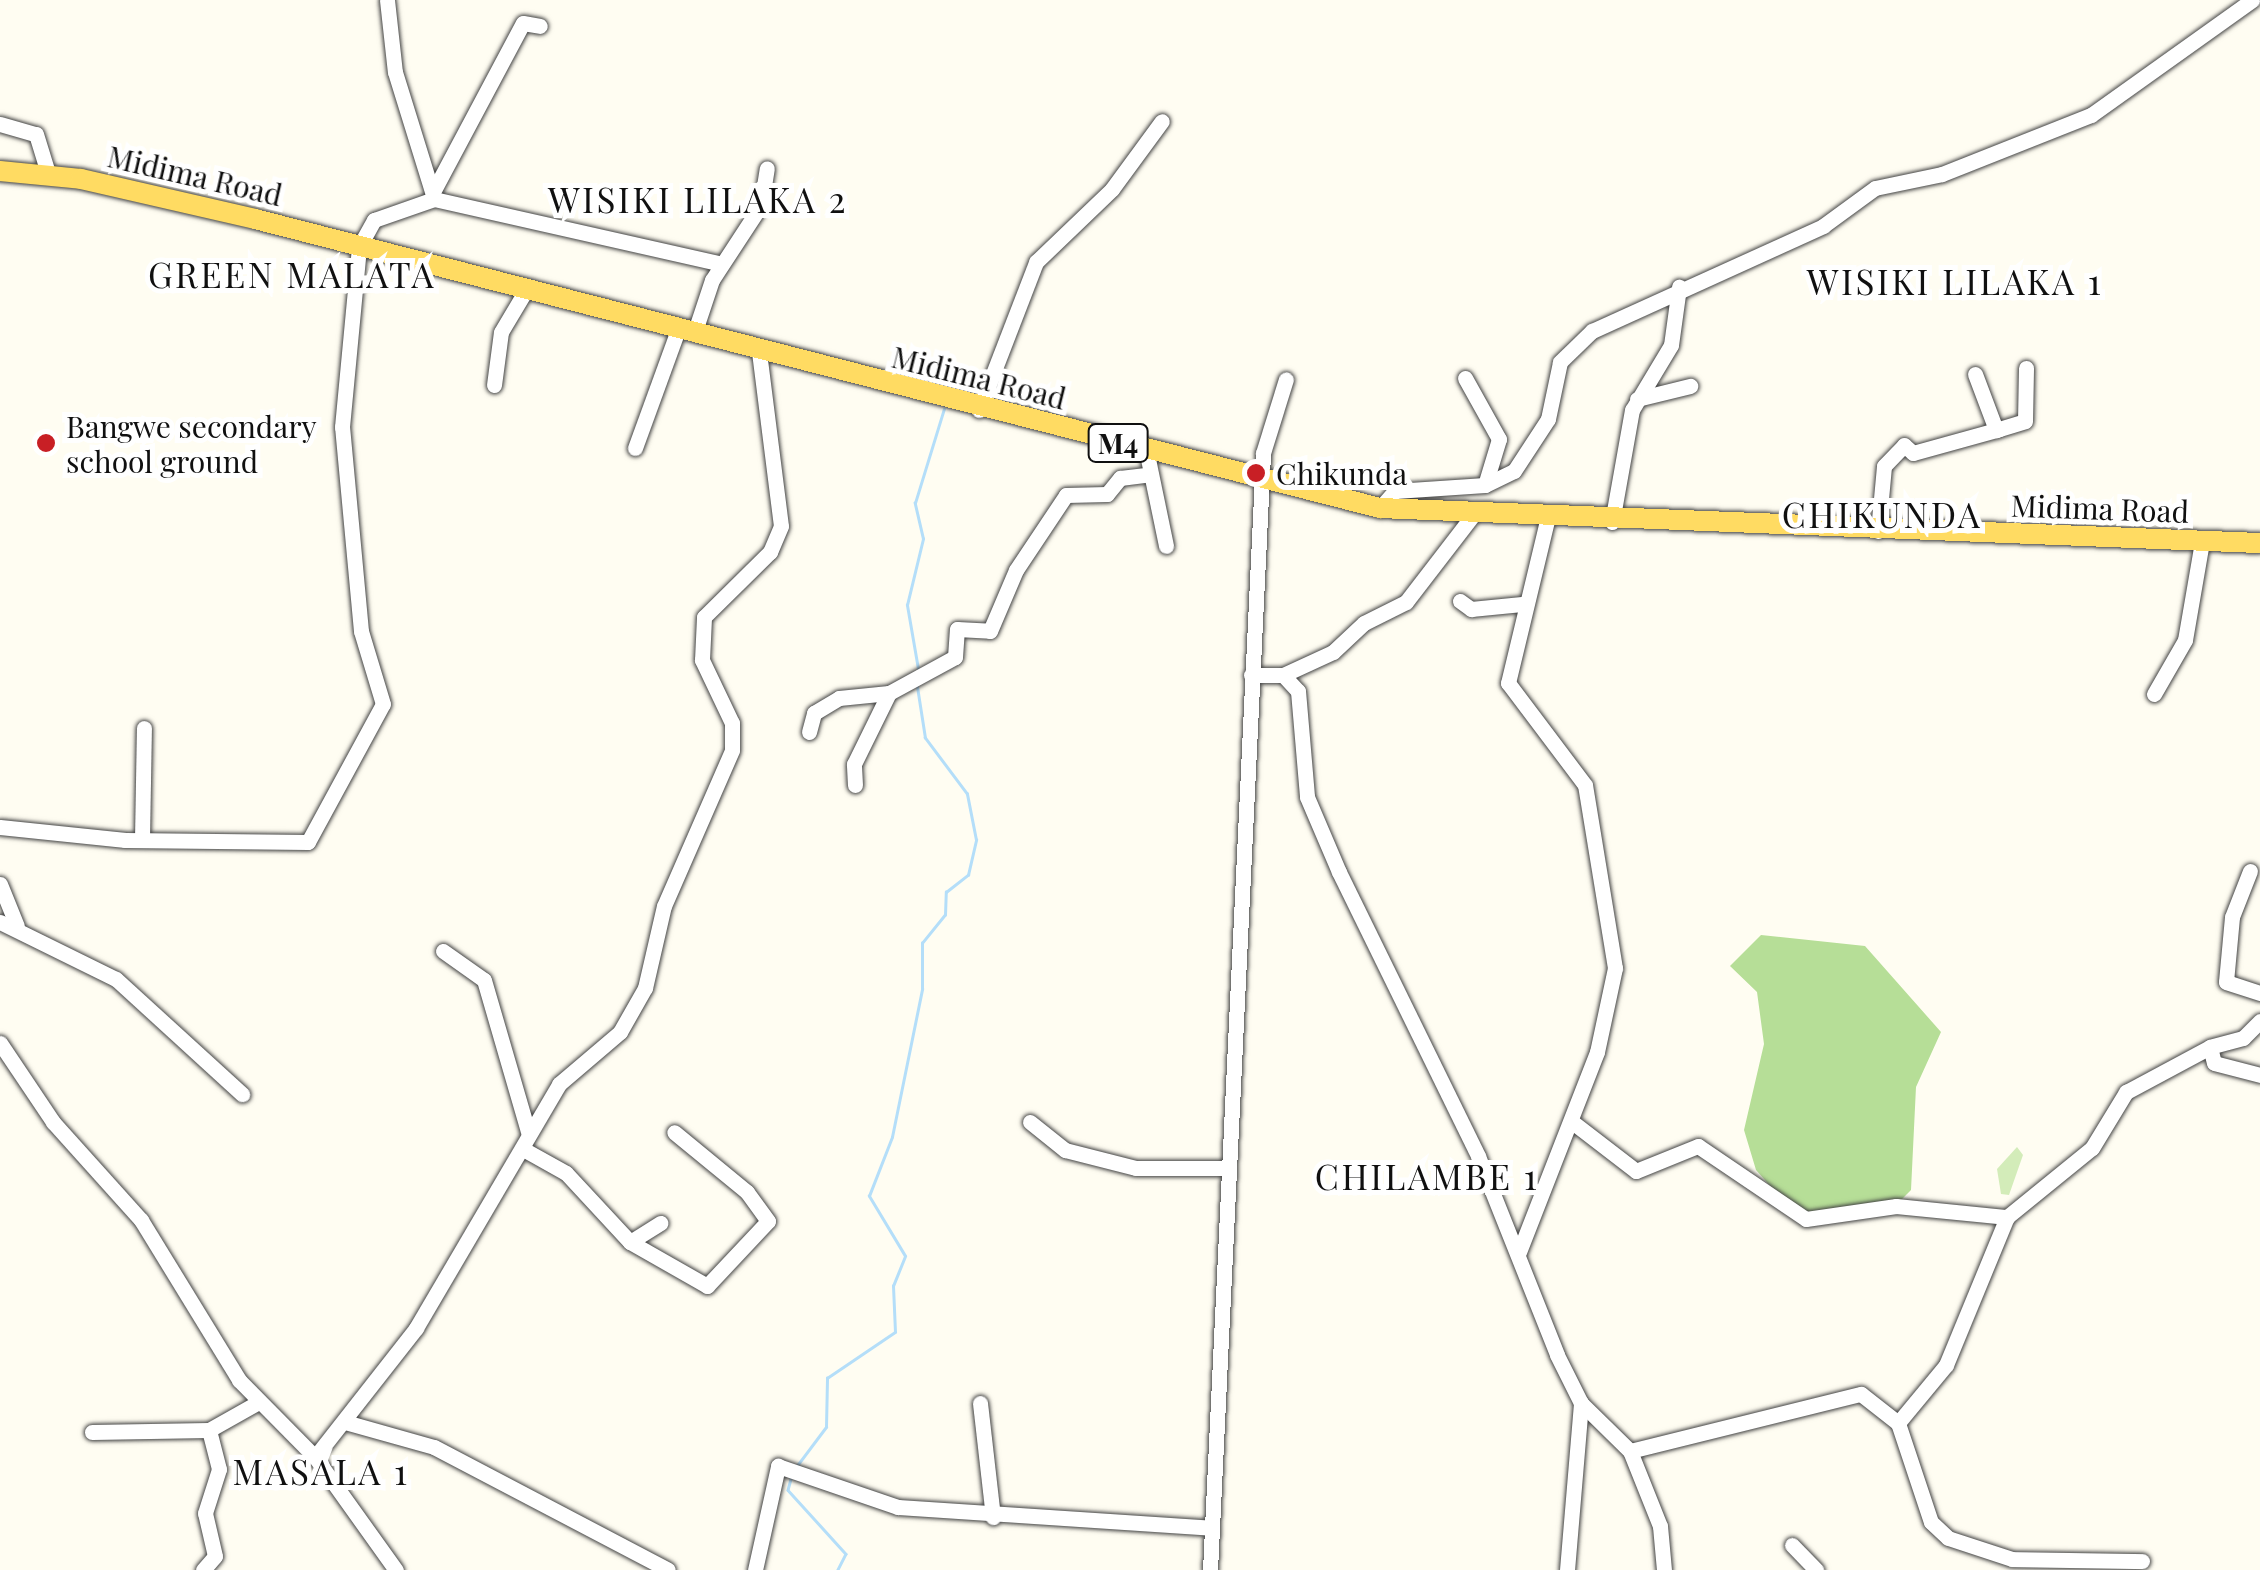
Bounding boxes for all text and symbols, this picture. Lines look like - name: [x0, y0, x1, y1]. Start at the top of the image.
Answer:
- street label: Midima Road: [104, 137, 286, 213]
- district label: WISIKI LILAKA 2: [548, 178, 848, 220]
- district label: GREEN MALATA: [148, 253, 436, 295]
- district label: WISIKI LILAKA 1: [1807, 260, 2103, 302]
- street label: Midima Road: [888, 338, 1070, 416]
- place label: Bangwe secondary school ground: [66, 408, 317, 478]
- road number: M4: [1086, 420, 1150, 466]
- marker: Bangwe secondary school ground: [35, 432, 57, 454]
- place label: Chikunda: [1276, 455, 1407, 491]
- marker: Chikunda: [1245, 462, 1267, 484]
- street label: Midima Road: [2010, 487, 2190, 529]
- district label: CHIKUNDA: [1782, 493, 1982, 535]
- district label: CHILAMBE 1: [1315, 1155, 1539, 1197]
- district label: MASALA 1: [233, 1450, 409, 1492]

